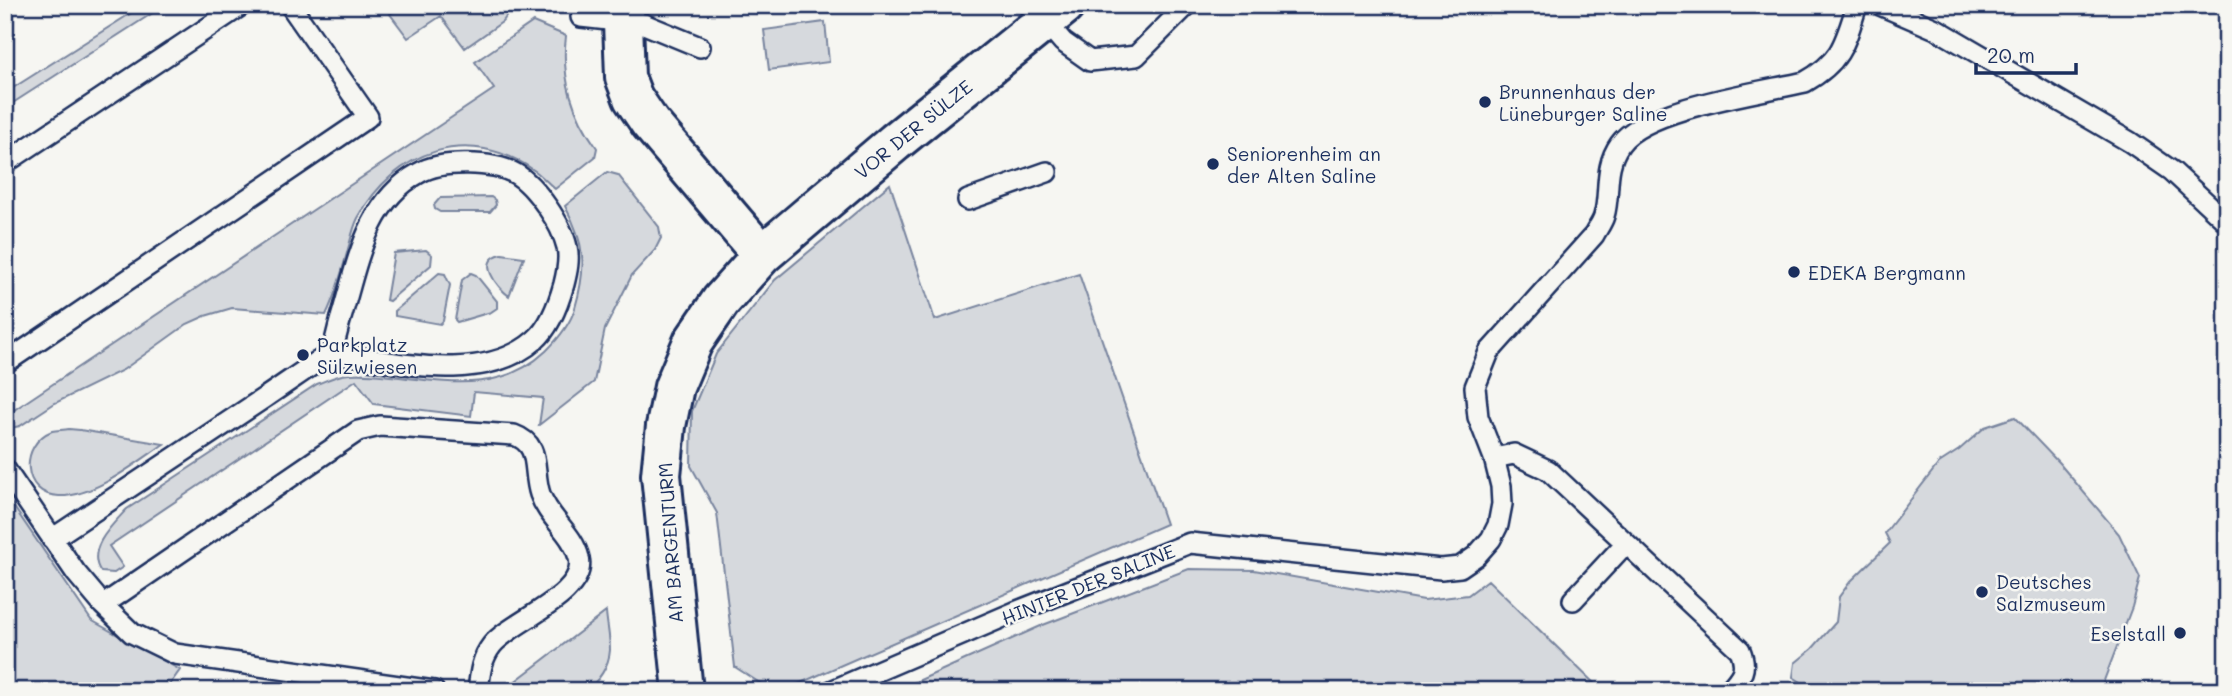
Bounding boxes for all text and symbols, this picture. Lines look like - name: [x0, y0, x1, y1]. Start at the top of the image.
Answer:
- scale bar: [1976, 32, 2076, 76]
- text: 20 m: [1987, 41, 2035, 68]
- street label: VOR DER SÜLZE: [849, 74, 977, 184]
- place label: Brunnenhaus der Lüneburger Saline: [1499, 79, 1668, 126]
- marker: Brunnenhaus der Lüneburger Saline: [1477, 94, 1493, 110]
- place label: Seniorenheim an der Alten Saline: [1227, 141, 1381, 188]
- marker: Seniorenheim an der Alten Saline: [1205, 156, 1221, 172]
- place label: EDEKA Bergmann: [1808, 260, 1966, 285]
- marker: EDEKA Bergmann: [1786, 264, 1802, 280]
- place label: Parkplatz Sülzwiesen: [317, 332, 417, 379]
- marker: Parkplatz Sülzwiesen: [295, 347, 311, 363]
- street label: AM BARGENTURM: [652, 462, 688, 624]
- street label: HINTER DER SALINE: [998, 538, 1179, 630]
- place label: Deutsches Salzmuseum: [1996, 569, 2106, 616]
- marker: Deutsches Salzmuseum: [1974, 584, 1990, 600]
- place label: Eselstall: [2090, 621, 2166, 646]
- marker: Eselstall: [2172, 625, 2188, 641]

